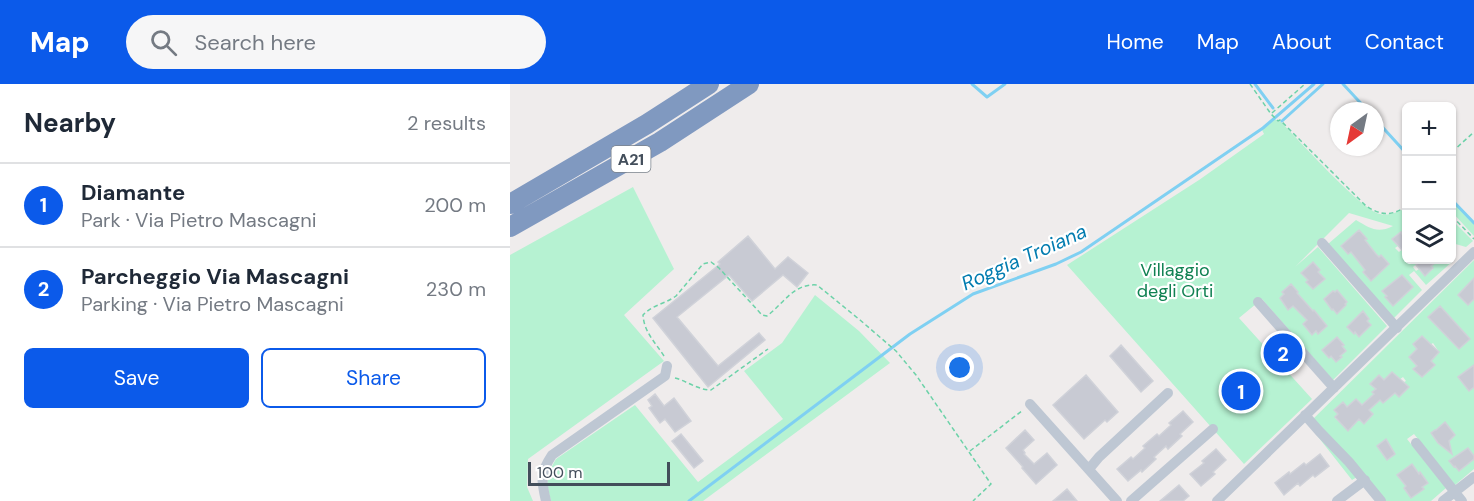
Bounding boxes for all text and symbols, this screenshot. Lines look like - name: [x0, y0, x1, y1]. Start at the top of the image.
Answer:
- search box: [126, 15, 546, 69]
- text: Map: [30, 24, 90, 61]
- icon: search: [147, 26, 180, 59]
- text: Search here: [195, 28, 316, 57]
- text: Home: [1106, 28, 1164, 56]
- text: Map: [1197, 28, 1239, 56]
- text: About: [1272, 28, 1332, 56]
- text: Contact: [1365, 28, 1444, 56]
- north arrow: [1330, 102, 1384, 156]
- map controls: [1402, 102, 1456, 264]
- button: +: [1402, 102, 1456, 156]
- text: Nearby: [24, 106, 116, 140]
- text: 2 results: [407, 110, 486, 136]
- road number: A21: [612, 146, 650, 172]
- button: −: [1402, 156, 1456, 210]
- text: Diamante: [81, 178, 185, 207]
- text: 1: [40, 192, 47, 218]
- text: 200 m: [424, 192, 486, 218]
- text: Park · Via Pietro Mascagni: [81, 207, 316, 233]
- button: layers: [1402, 210, 1456, 264]
- water label: Roggia Troiana: [957, 218, 1091, 296]
- park label: Villaggio degli Orti: [1137, 258, 1213, 303]
- text: Parcheggio Via Mascagni: [81, 262, 349, 291]
- text: 2: [38, 276, 49, 302]
- text: 230 m: [426, 276, 486, 302]
- text: Parking · Via Pietro Mascagni: [81, 291, 344, 317]
- pin: 2: [1264, 330, 1302, 376]
- button: Save: [24, 348, 249, 408]
- button: Share: [261, 348, 486, 408]
- your location: [945, 353, 974, 382]
- pin: 1: [1222, 368, 1260, 414]
- scale bar: [528, 459, 670, 486]
- text: 100 m: [537, 462, 582, 483]

